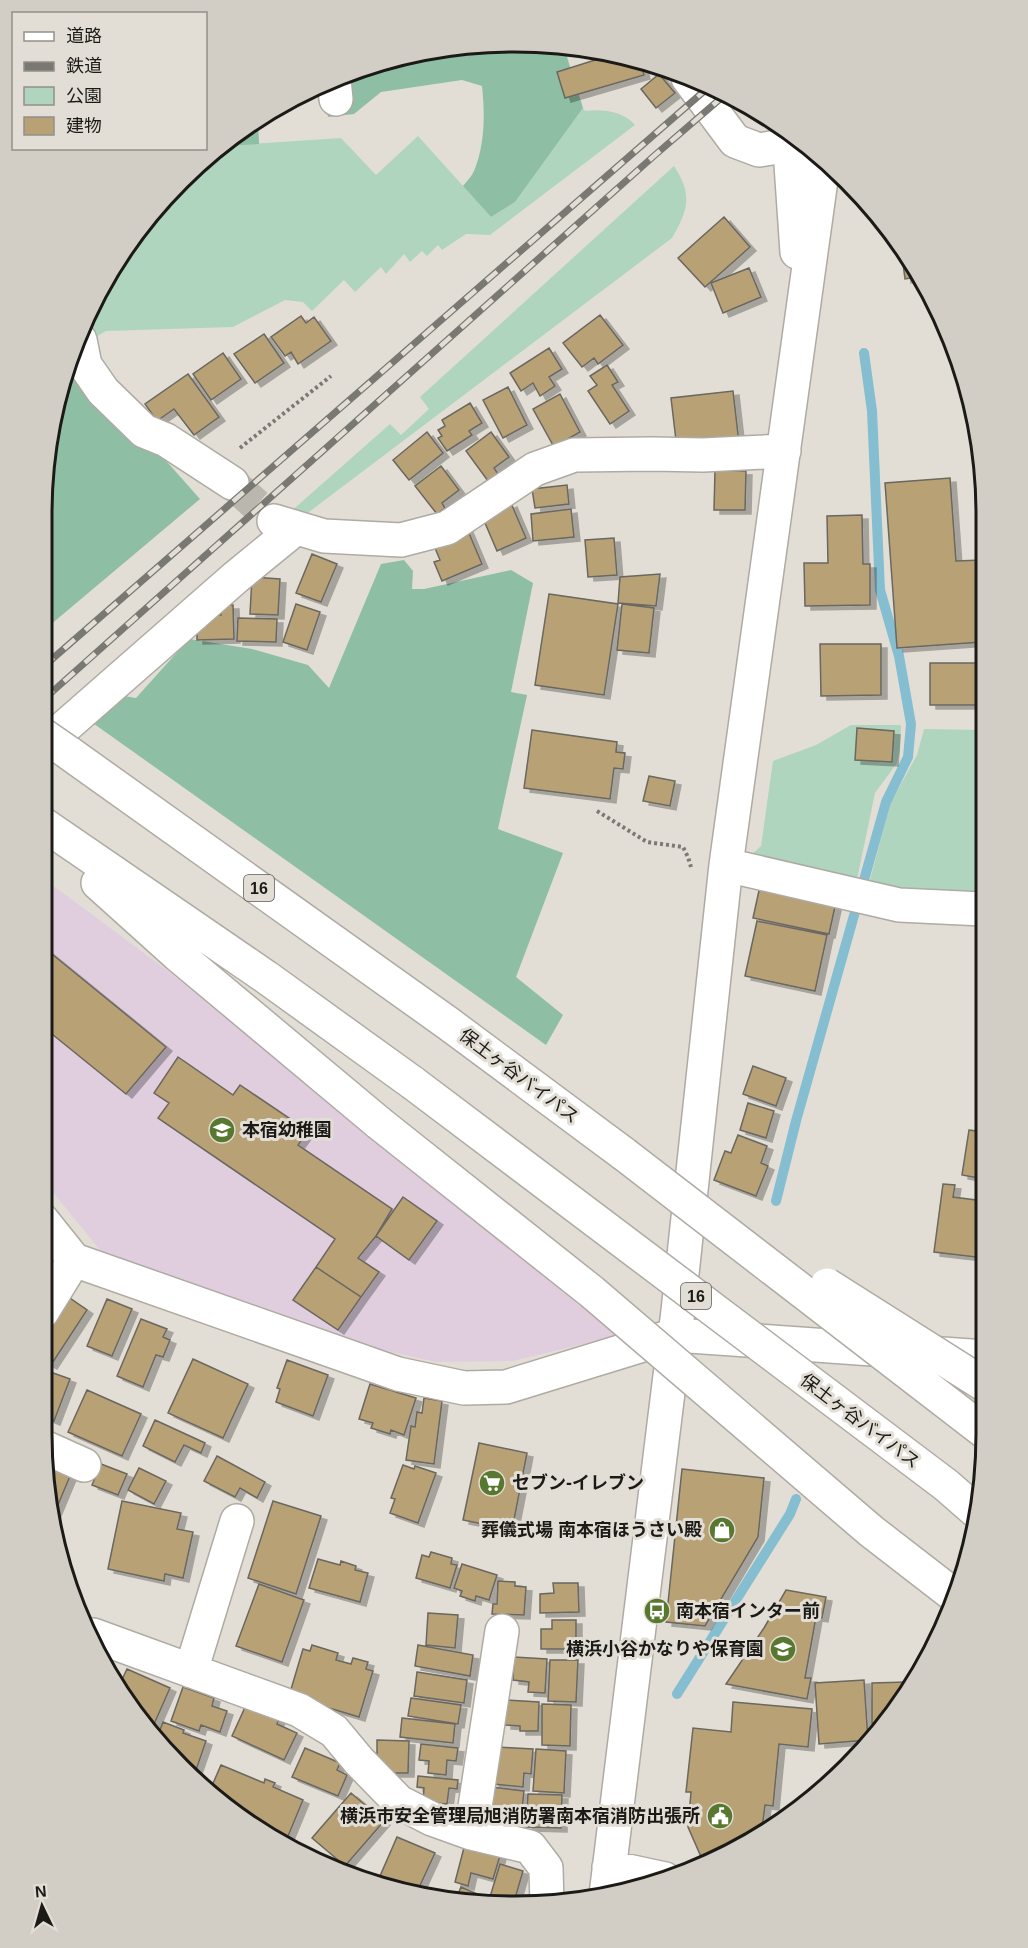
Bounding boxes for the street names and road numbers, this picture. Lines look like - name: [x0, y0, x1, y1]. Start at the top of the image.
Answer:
- road number: 16: [244, 875, 274, 901]
- street label: 保土ヶ谷バイパス: [456, 1025, 582, 1127]
- road number: 16: [681, 1283, 711, 1309]
- street label: 保土ヶ谷バイパス: [797, 1370, 923, 1472]

